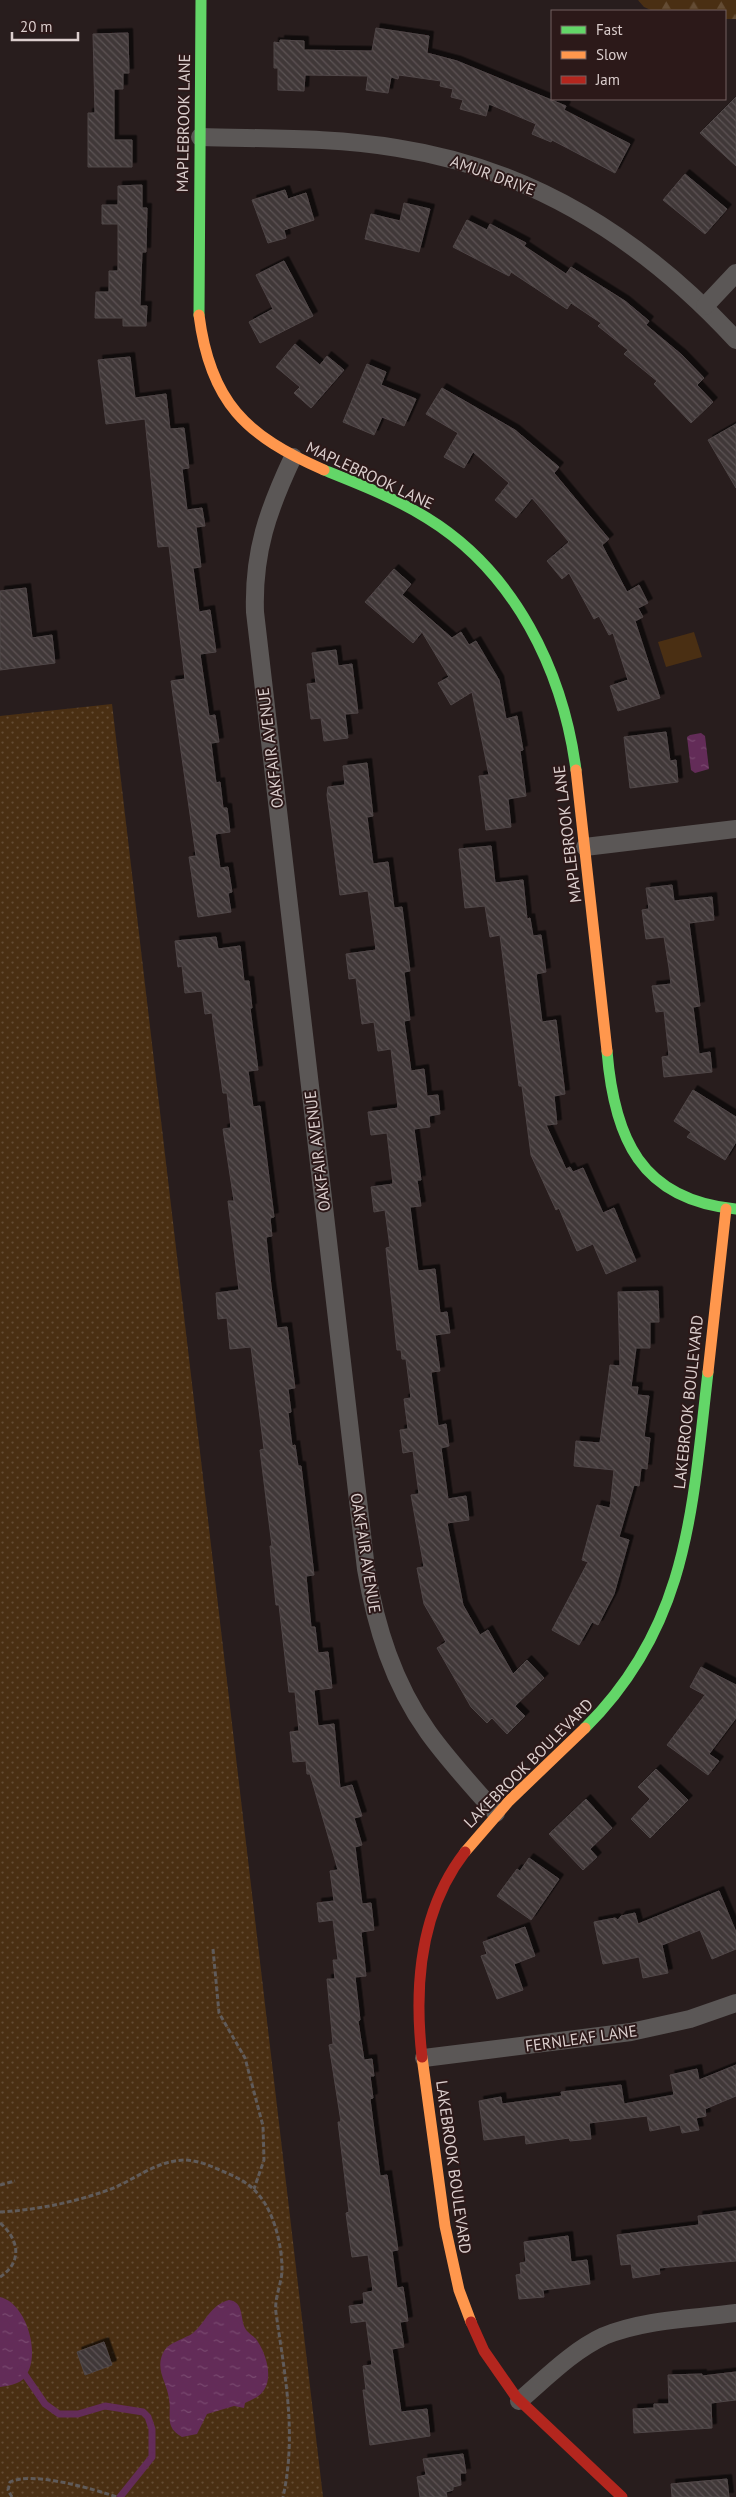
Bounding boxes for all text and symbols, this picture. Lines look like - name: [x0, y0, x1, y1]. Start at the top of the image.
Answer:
- scale bar: [12, 10, 79, 42]
- legend: [551, 10, 726, 100]
- text: 20 m: [20, 17, 53, 36]
- text: Fast: [596, 20, 623, 39]
- text: Slow: [596, 45, 627, 64]
- street label: MAPLEBROOK LANE: [172, 54, 194, 192]
- text: Jam: [595, 70, 620, 89]
- street label: AMUR DRIVE: [448, 150, 538, 200]
- street label: MAPLEBROOK LANE: [303, 437, 437, 513]
- street label: OAKFAIR AVENUE: [253, 687, 287, 809]
- street label: MAPLEBROOK LANE: [549, 764, 585, 904]
- street label: OAKFAIR AVENUE: [300, 1090, 334, 1212]
- street label: LAKEBROOK BOULEVARD: [669, 1314, 707, 1490]
- street label: OAKFAIR AVENUE: [347, 1492, 385, 1614]
- street label: LAKEBROOK BOULEVARD: [459, 1694, 597, 1832]
- street label: FERNLEAF LANE: [524, 2020, 638, 2056]
- street label: LAKEBROOK BOULEVARD: [432, 2079, 476, 2255]

